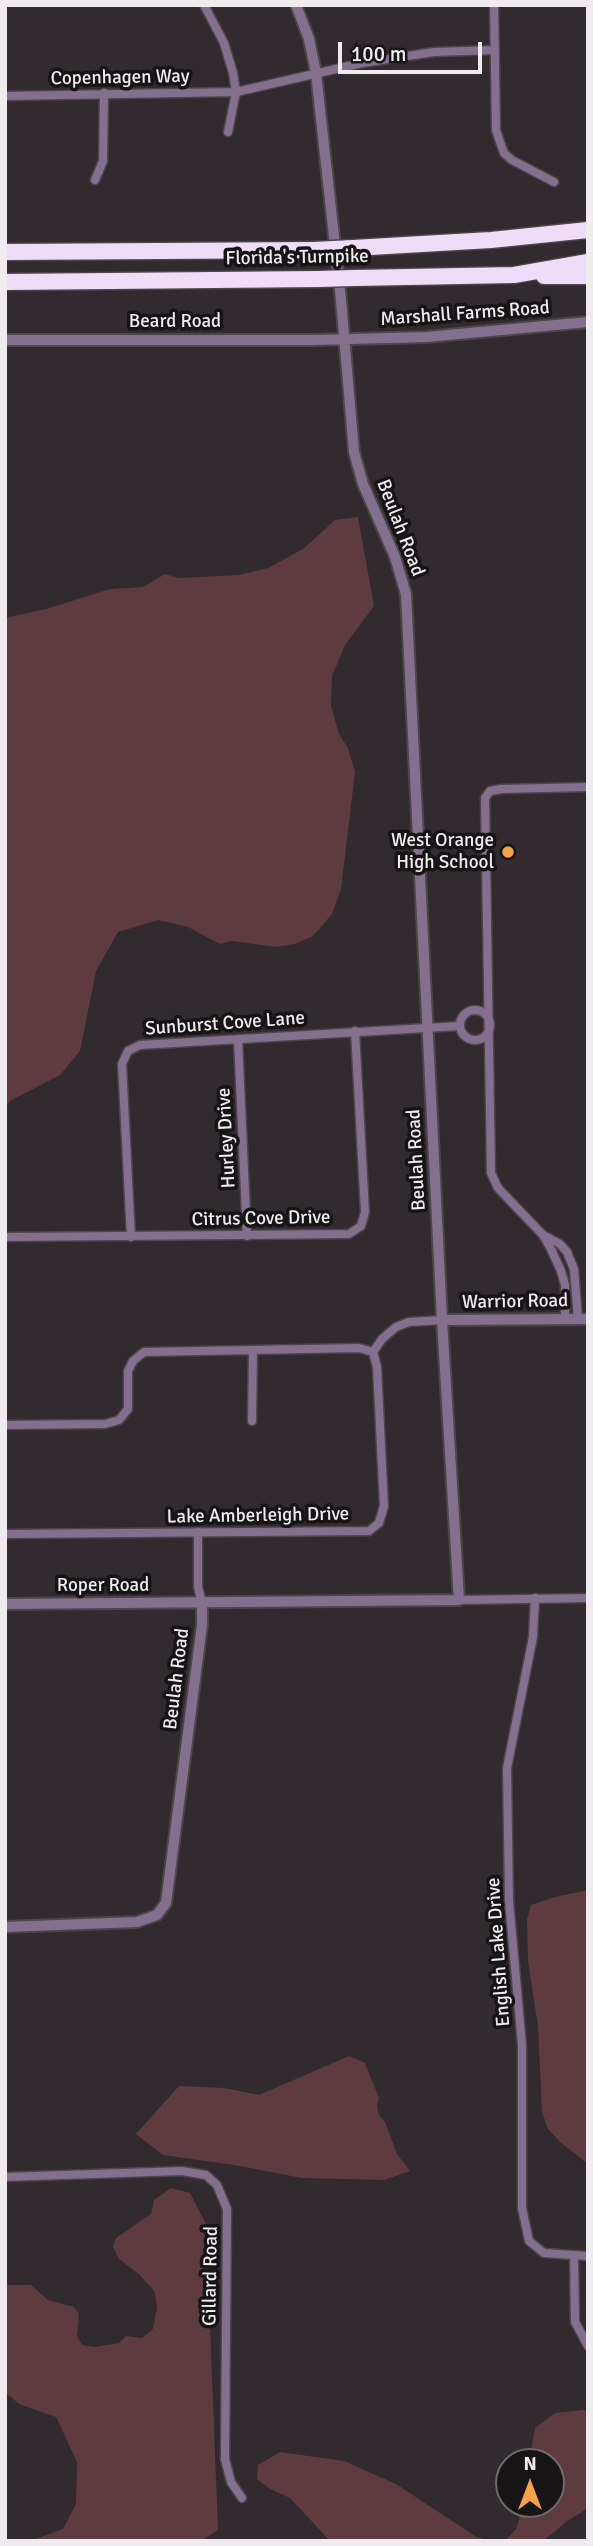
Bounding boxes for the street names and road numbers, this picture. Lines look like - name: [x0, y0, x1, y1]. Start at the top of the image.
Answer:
- street label: Copenhagen Way: [50, 65, 190, 91]
- street label: Florida's Turnpike: [225, 245, 369, 271]
- street label: Marshall Farms Road: [380, 297, 550, 331]
- street label: Beard Road: [129, 311, 221, 333]
- street label: Beulah Road: [371, 476, 429, 580]
- street label: Sunburst Cove Lane: [144, 1007, 306, 1041]
- street label: Hurley Drive: [213, 1087, 241, 1189]
- street label: Beulah Road: [403, 1109, 431, 1211]
- street label: Citrus Cove Drive: [191, 1206, 331, 1232]
- street label: Warrior Road: [462, 1290, 568, 1314]
- street label: Lake Amberleigh Drive: [167, 1503, 349, 1529]
- street label: Roper Road: [57, 1575, 149, 1597]
- street label: Beulah Road: [159, 1627, 195, 1731]
- street label: English Lake Drive: [482, 1877, 516, 2027]
- street label: Gillard Road: [199, 2226, 223, 2326]

